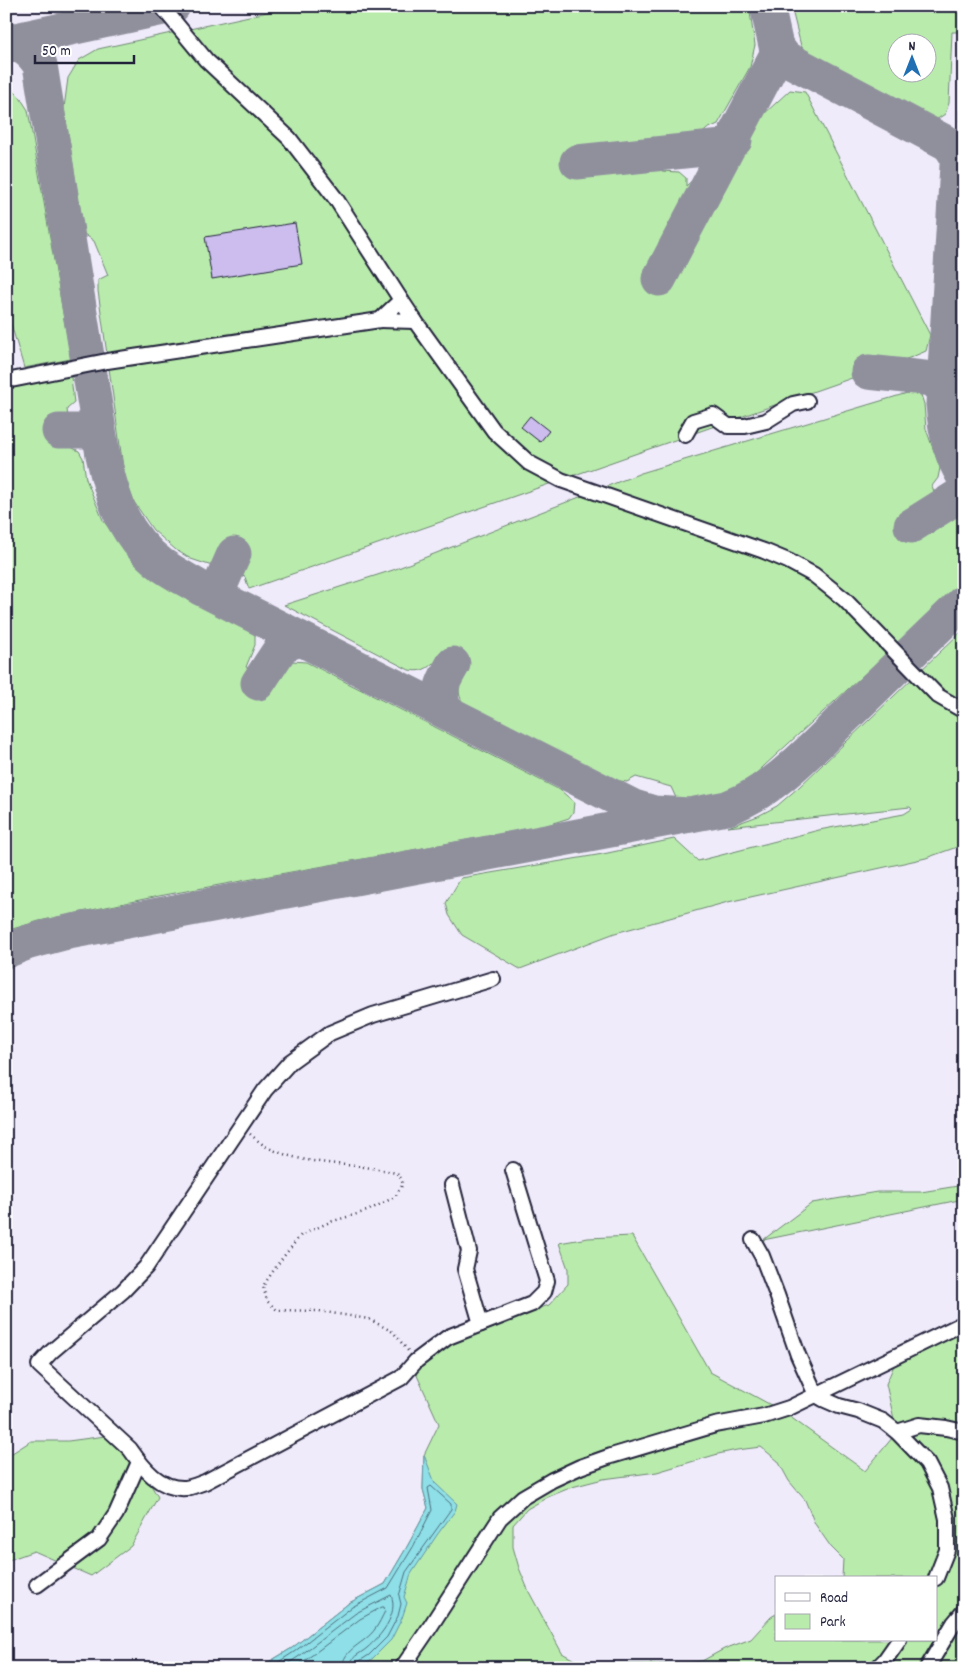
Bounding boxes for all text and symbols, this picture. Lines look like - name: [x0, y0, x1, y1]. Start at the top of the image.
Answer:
- scale bar: [35, 32, 134, 64]
- north arrow: [888, 32, 938, 82]
- text: N: [909, 37, 916, 57]
- text: 50 m: [42, 41, 71, 63]
- legend: [775, 1576, 938, 1642]
- text: Road: [820, 1588, 848, 1610]
- text: Park: [820, 1612, 846, 1634]

